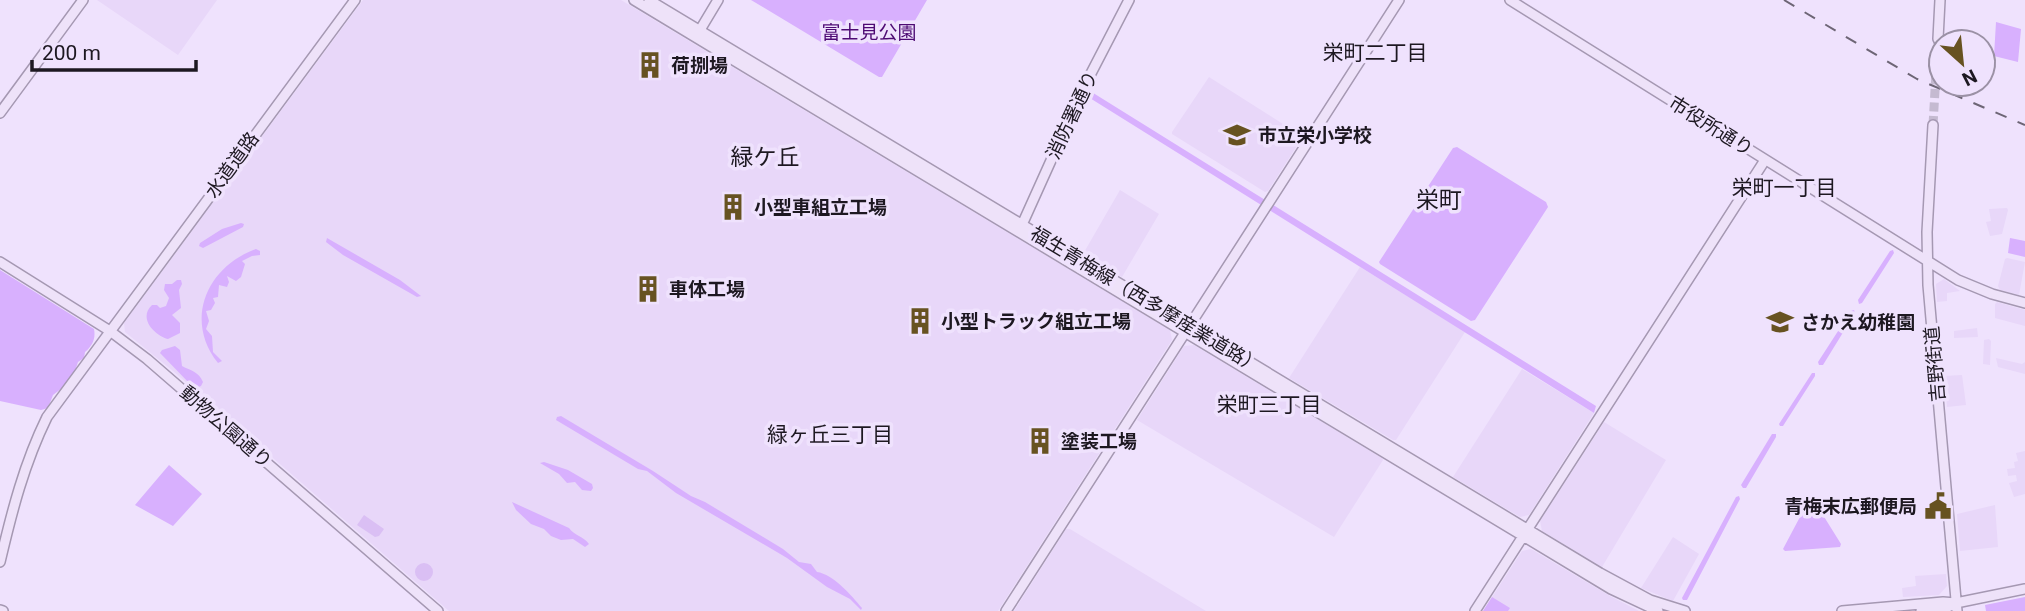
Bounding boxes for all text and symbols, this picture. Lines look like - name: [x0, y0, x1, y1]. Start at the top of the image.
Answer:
- park label: 富士見公園: [821, 21, 917, 44]
- scale bar: [32, 28, 196, 72]
- north arrow: [1927, 28, 1997, 98]
- text: 200 m: [42, 41, 101, 65]
- district label: 栄町二丁目: [1323, 41, 1428, 65]
- building icon: 荷捌場: [635, 50, 665, 80]
- place label: 荷捌場: [671, 54, 728, 77]
- text: N: [1958, 64, 1981, 91]
- street label: 消防署通り: [1041, 67, 1103, 163]
- street label: 市役所通り: [1665, 91, 1757, 161]
- school or university icon: 市立栄小学校: [1222, 120, 1252, 150]
- place label: 市立栄小学校: [1258, 124, 1372, 147]
- street label: 水道道路: [200, 127, 264, 203]
- district label: 緑ケ丘: [731, 144, 800, 171]
- district label: 栄町一丁目: [1732, 176, 1837, 200]
- district label: 栄町: [1416, 187, 1462, 214]
- building icon: 小型車組立工場: [718, 192, 748, 222]
- place label: 小型車組立工場: [754, 196, 887, 219]
- street label: 福生青梅線（西多摩産業道路）: [1026, 222, 1266, 378]
- building icon: 車体工場: [633, 274, 663, 304]
- place label: 車体工場: [669, 278, 745, 301]
- building icon: 小型トラック組立工場: [905, 306, 935, 336]
- school or university icon: さかえ幼稚園: [1765, 307, 1795, 337]
- place label: 小型トラック組立工場: [941, 310, 1131, 333]
- place label: さかえ幼稚園: [1801, 311, 1915, 334]
- street label: 吉野街道: [1920, 325, 1950, 403]
- street label: 動物公園通り: [175, 381, 277, 473]
- district label: 栄町三丁目: [1217, 393, 1322, 417]
- district label: 緑ヶ丘三丁目: [767, 423, 893, 447]
- building icon: 塗装工場: [1025, 426, 1055, 456]
- place label: 塗装工場: [1061, 430, 1137, 453]
- public building icon: 青梅末広郵便局: [1923, 491, 1953, 521]
- place label: 青梅末広郵便局: [1784, 495, 1917, 518]

